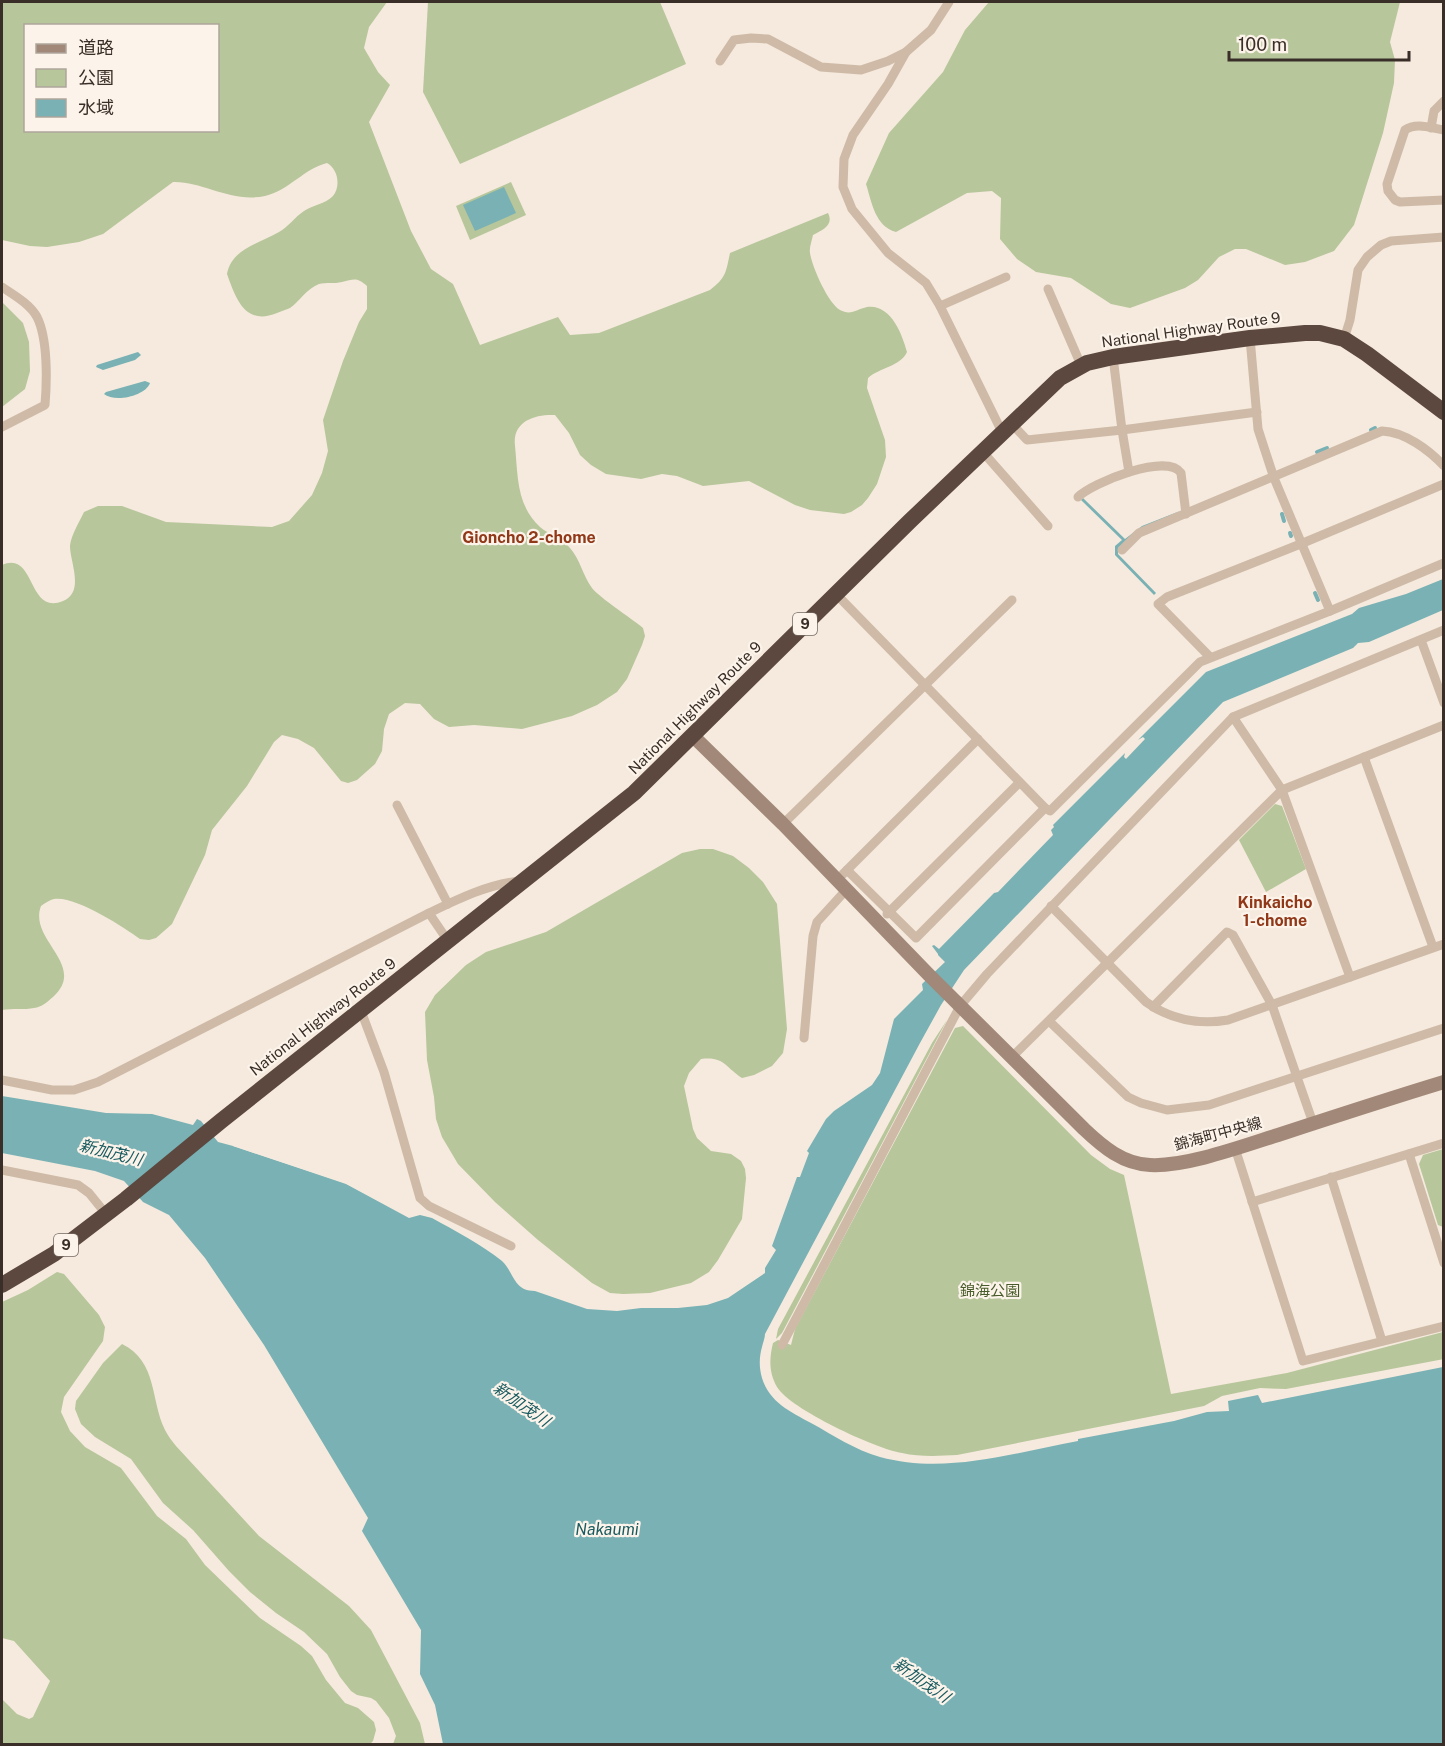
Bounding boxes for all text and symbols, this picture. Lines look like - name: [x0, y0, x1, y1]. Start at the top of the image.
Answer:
- legend: [24, 24, 219, 132]
- scale bar: [1229, 24, 1409, 62]
- text: 100 m: [1238, 34, 1287, 55]
- text: 道路: [78, 37, 114, 58]
- text: 公園: [78, 67, 114, 88]
- text: 水域: [78, 97, 114, 118]
- street label: National Highway Route 9: [1100, 309, 1282, 350]
- district label: Gioncho 2-chome: [462, 528, 596, 547]
- road number: 9: [793, 613, 817, 635]
- street label: National Highway Route 9: [625, 638, 765, 778]
- district label: Kinkaicho 1-chome: [1237, 893, 1313, 930]
- street label: National Highway Route 9: [246, 954, 399, 1079]
- street label: 錦海町中央線: [1172, 1114, 1264, 1153]
- water label: 新加茂川: [78, 1136, 146, 1170]
- road number: 9: [54, 1234, 78, 1256]
- park label: 錦海公園: [960, 1282, 1020, 1299]
- water label: 新加茂川: [490, 1378, 555, 1432]
- water label: Nakaumi: [575, 1520, 639, 1539]
- water label: 新加茂川: [890, 1654, 955, 1708]

